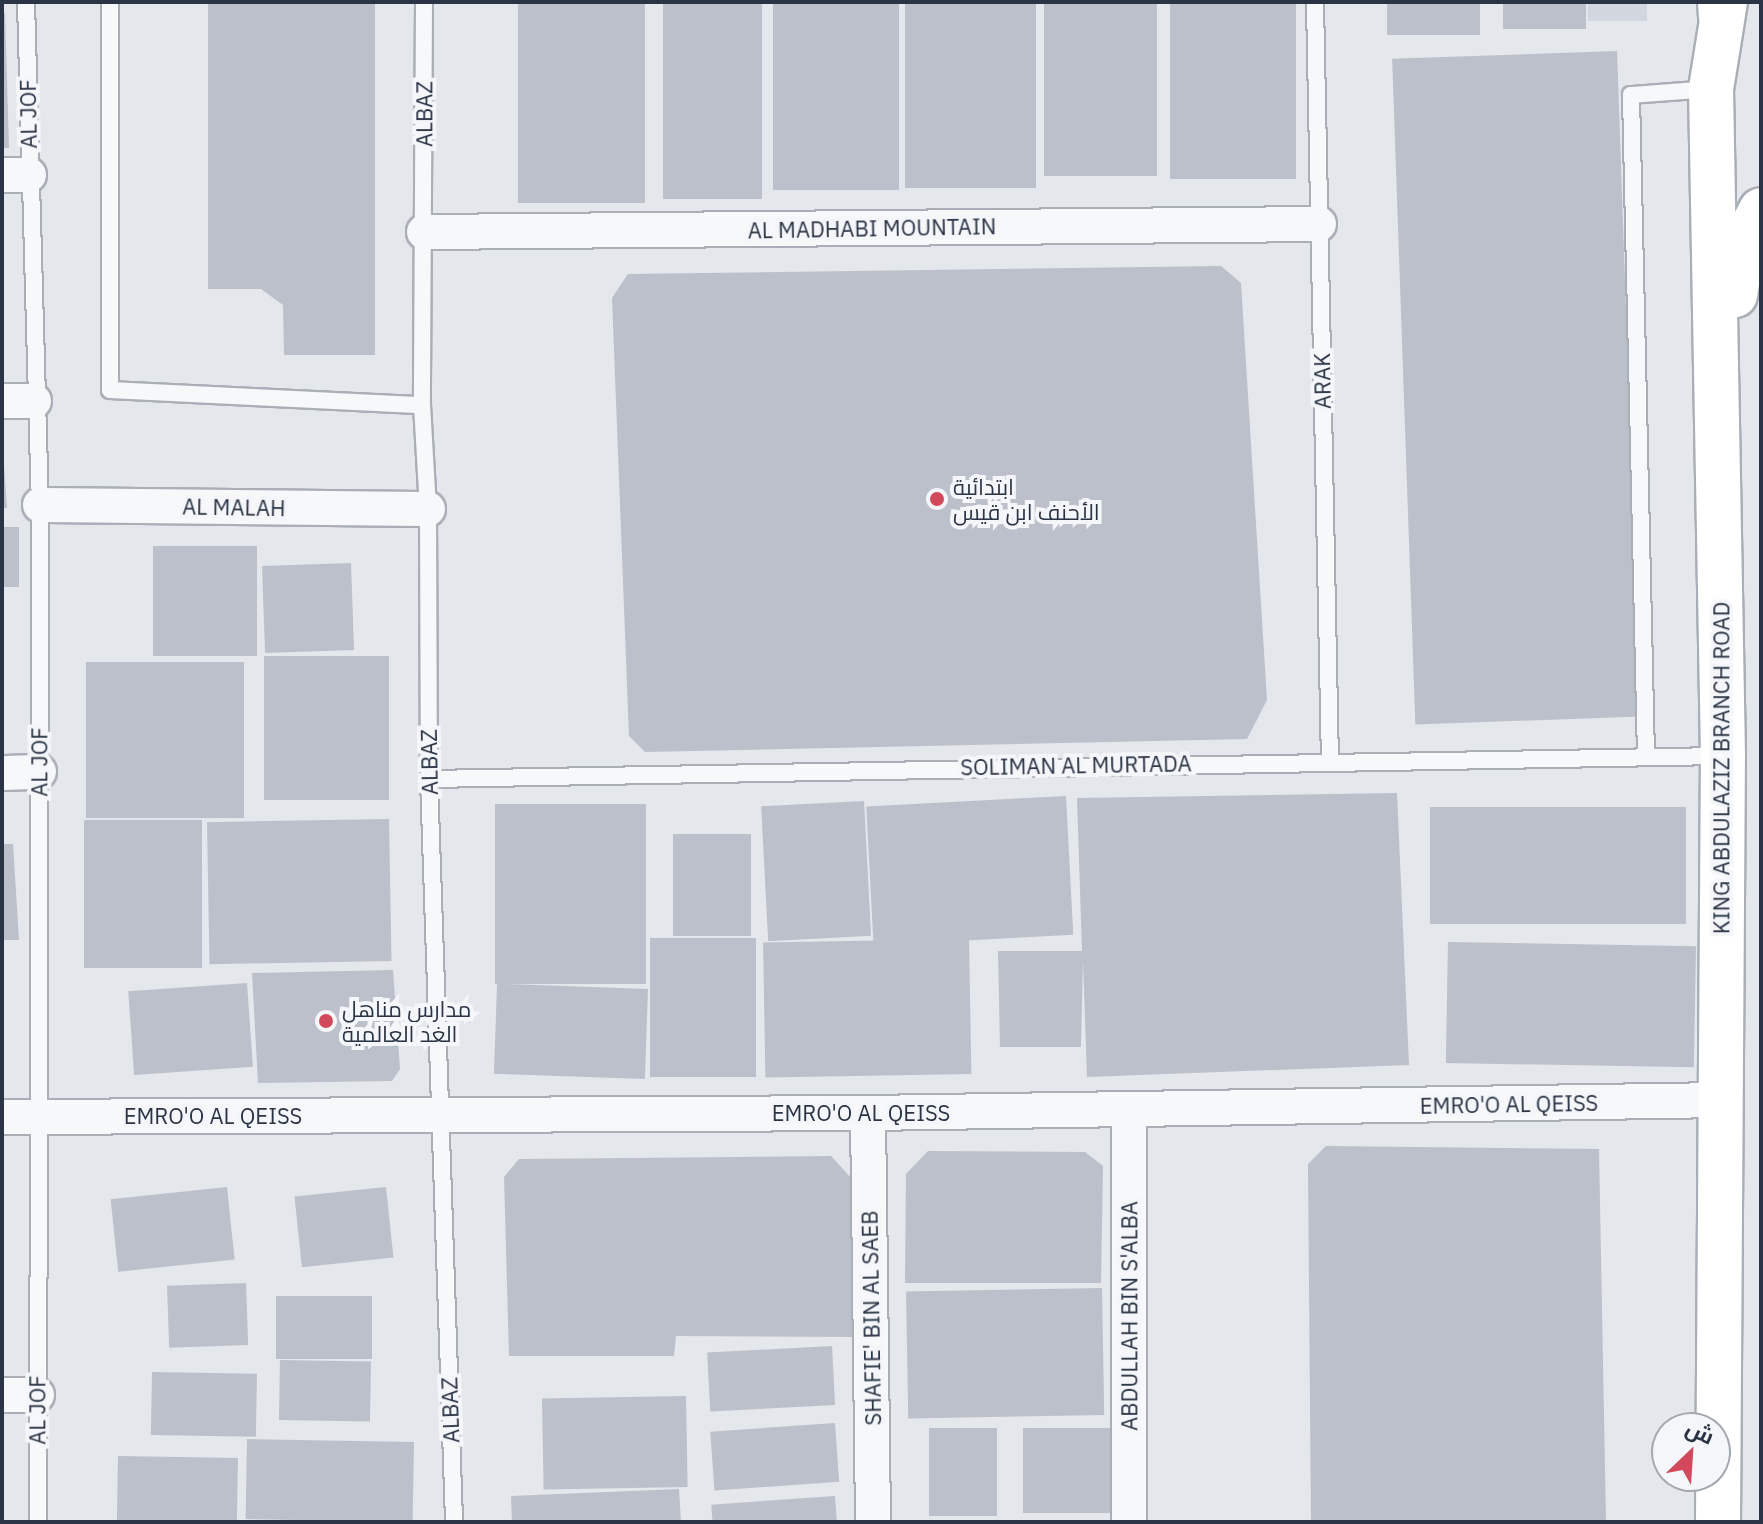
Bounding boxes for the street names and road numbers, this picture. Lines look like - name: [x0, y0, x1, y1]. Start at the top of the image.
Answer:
- street label: AL JOF: [14, 79, 42, 149]
- street label: ALBAZ: [411, 81, 437, 147]
- street label: AL MADHABI MOUNTAIN: [747, 213, 997, 243]
- street label: ARAK: [1308, 353, 1336, 409]
- street label: AL MALAH: [182, 493, 286, 521]
- street label: KING ABDULAZIZ BRANCH ROAD: [1708, 602, 1734, 934]
- street label: AL JOF: [26, 727, 52, 797]
- street label: ALBAZ: [415, 729, 443, 795]
- street label: SOLIMAN AL MURTADA: [960, 750, 1192, 780]
- street label: EMRO'O AL QEISS: [1419, 1089, 1599, 1119]
- street label: EMRO'O AL QEISS: [772, 1100, 950, 1126]
- street label: EMRO'O AL QEISS: [124, 1103, 302, 1129]
- street label: ABDULLAH BIN S'ALBA: [1116, 1201, 1142, 1431]
- street label: SHAFIE' BIN AL SAEB: [856, 1210, 886, 1426]
- street label: AL JOF: [24, 1375, 50, 1445]
- street label: ALBAZ: [436, 1376, 464, 1444]

